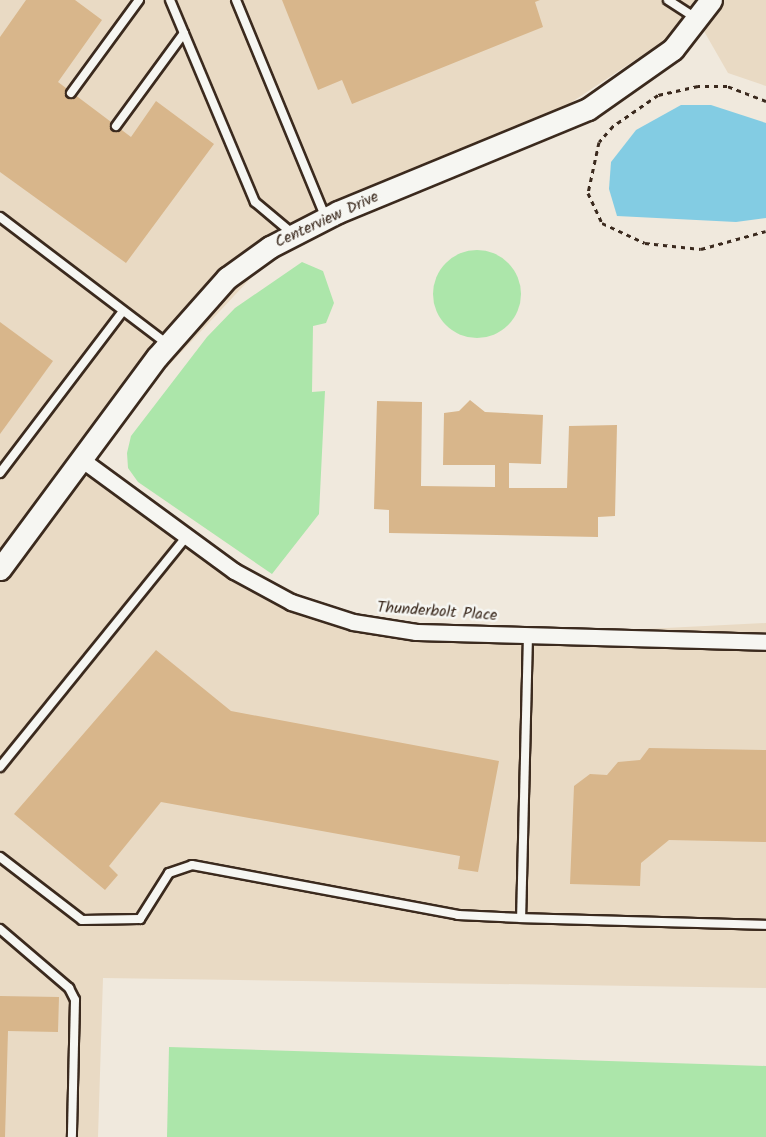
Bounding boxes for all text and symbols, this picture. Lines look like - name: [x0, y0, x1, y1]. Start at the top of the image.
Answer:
- street label: Centerview Drive: [272, 188, 382, 252]
- street label: Thunderbolt Place: [376, 598, 498, 626]

